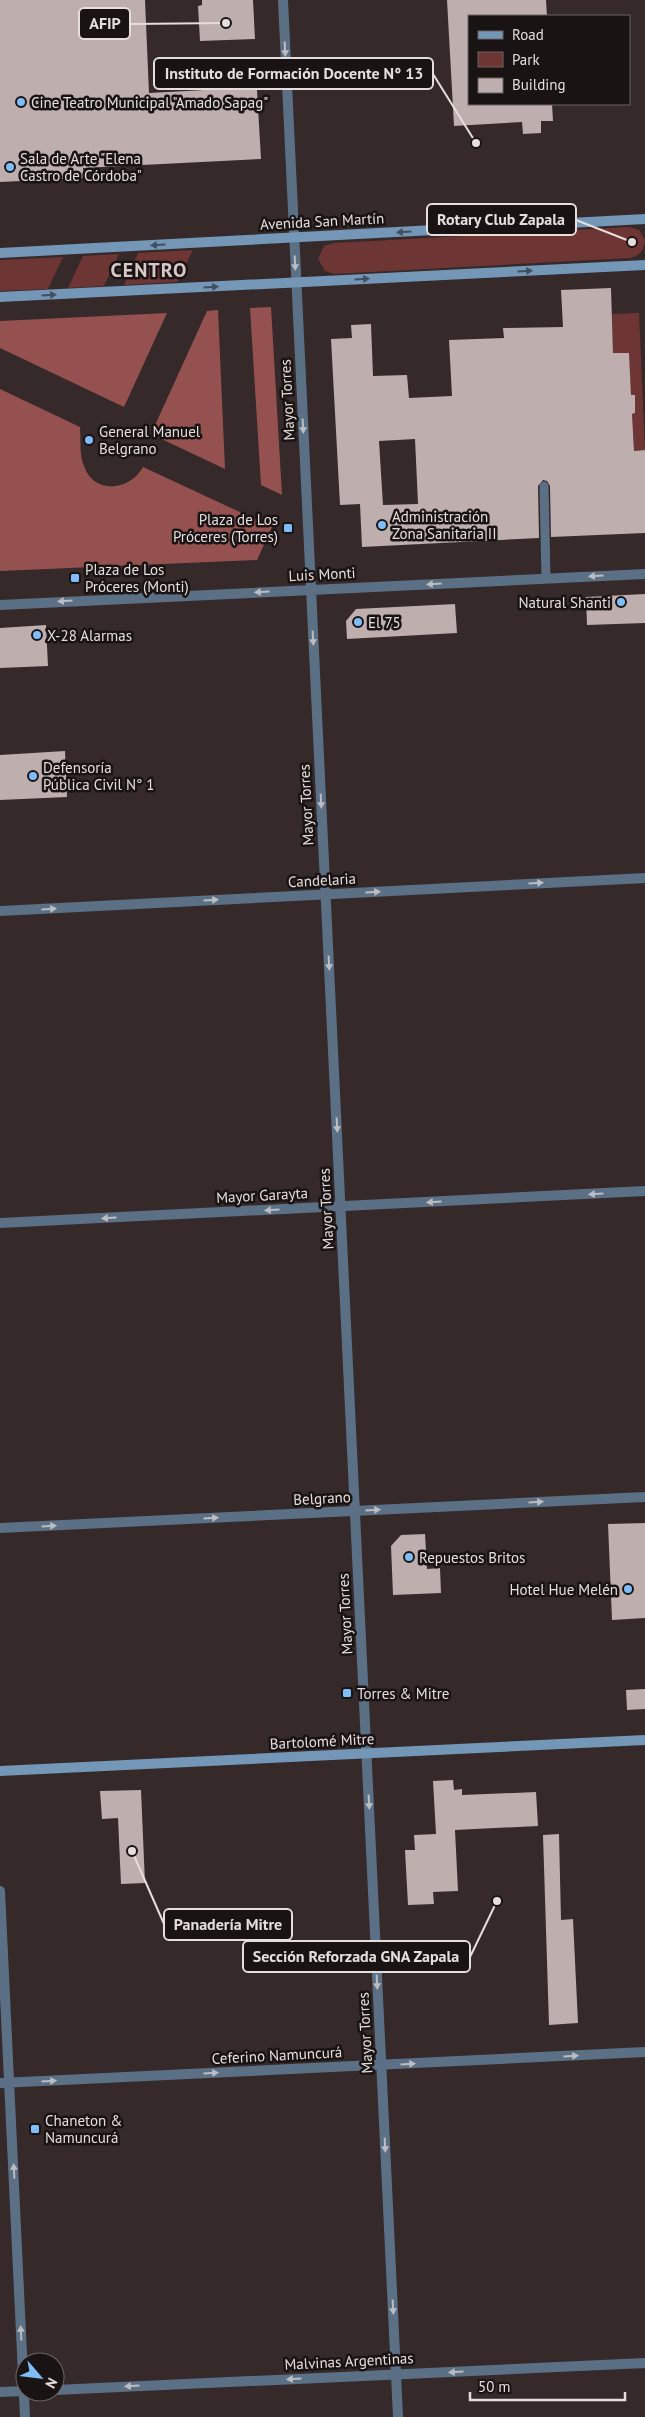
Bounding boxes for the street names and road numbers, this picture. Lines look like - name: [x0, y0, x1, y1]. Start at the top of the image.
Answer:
- street label: Avenida San Martín: [259, 208, 385, 234]
- street label: Mayor Torres: [275, 359, 299, 441]
- street label: Luis Monti: [288, 563, 356, 585]
- street label: Mayor Torres: [294, 764, 318, 846]
- street label: Candelaria: [288, 869, 356, 891]
- street label: Mayor Torres: [314, 1168, 338, 1250]
- street label: Mayor Garayta: [216, 1183, 308, 1207]
- street label: Belgrano: [293, 1487, 351, 1509]
- street label: Mayor Torres: [333, 1573, 357, 1655]
- street label: Bartolomé Mitre: [269, 1729, 375, 1753]
- street label: Mayor Torres: [353, 1992, 377, 2074]
- street label: Ceferino Namuncurá: [211, 2042, 343, 2068]
- street label: Malvinas Argentinas: [284, 2348, 414, 2374]

